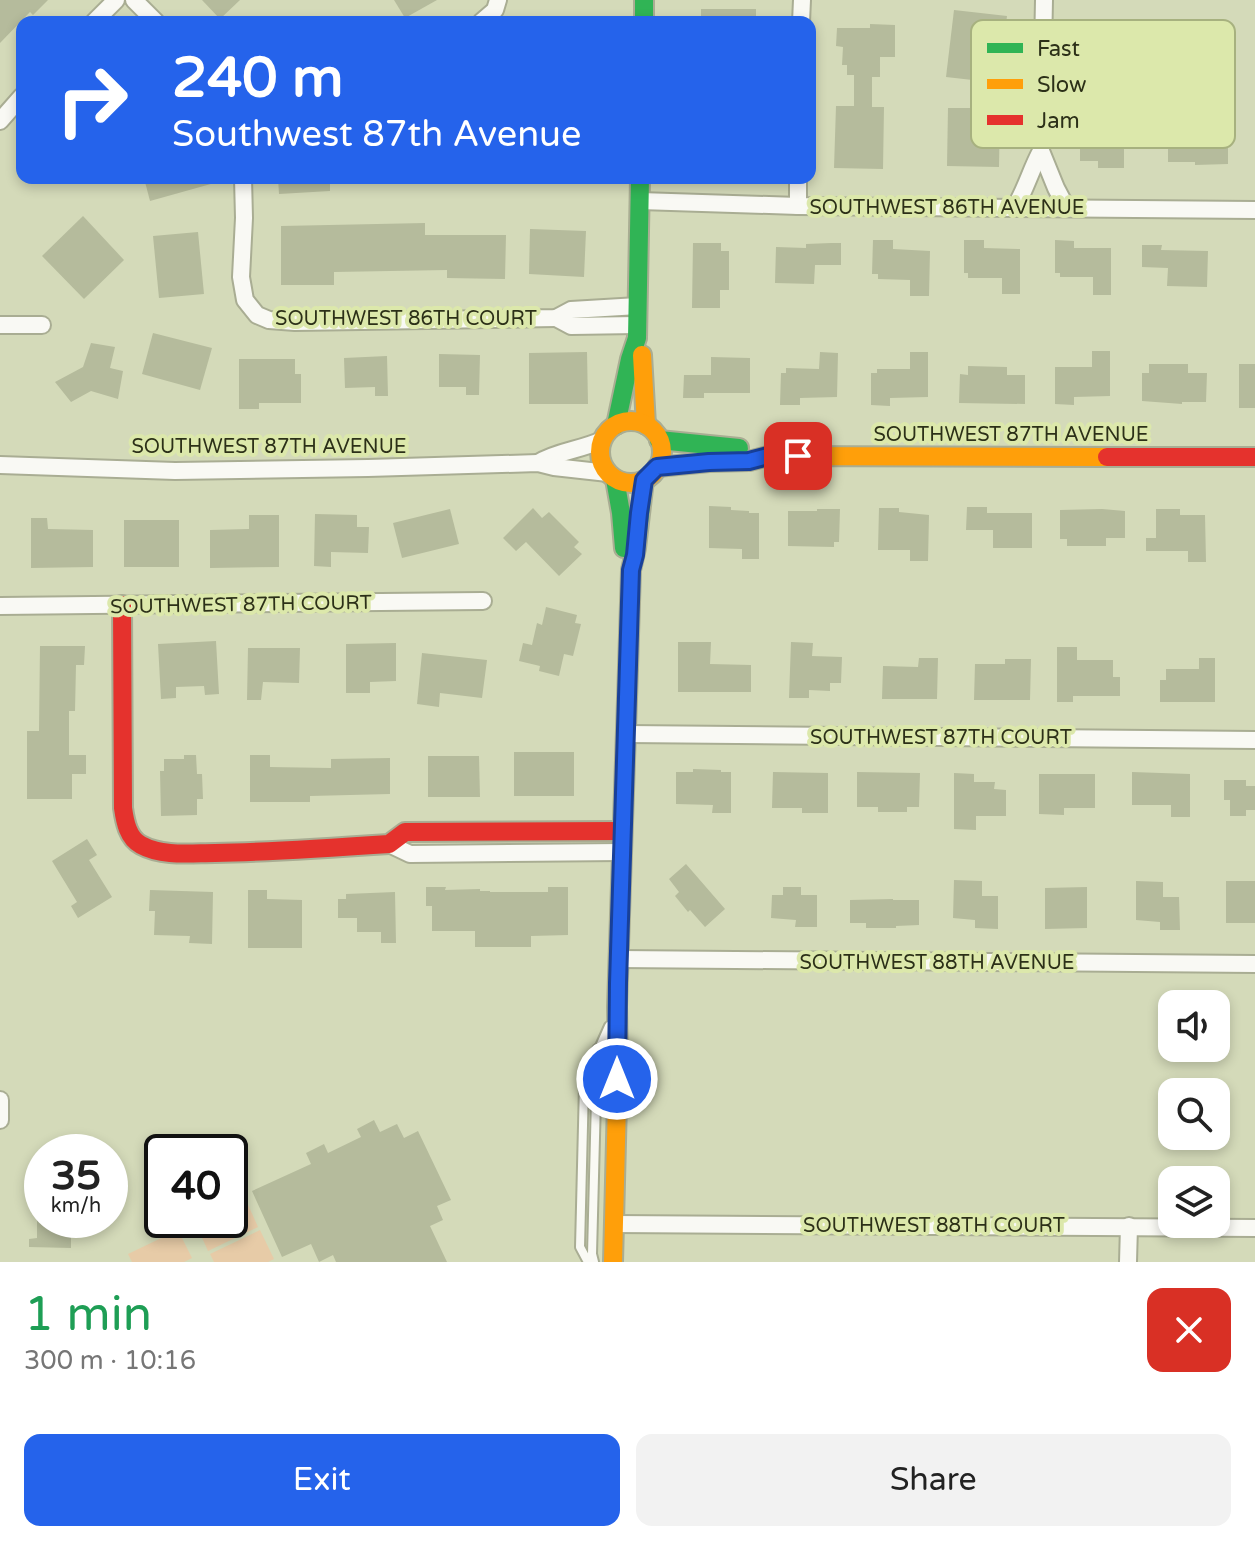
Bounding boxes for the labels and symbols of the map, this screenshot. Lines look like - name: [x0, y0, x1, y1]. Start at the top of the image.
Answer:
- legend: [971, 20, 1235, 148]
- text: Fast: [1037, 36, 1080, 62]
- text: Slow: [1037, 72, 1087, 98]
- text: Jam: [1037, 108, 1080, 134]
- street label: SOUTHWEST 86TH AVENUE: [809, 196, 1085, 220]
- street label: SOUTHWEST 86TH COURT: [275, 307, 537, 331]
- pin: [764, 422, 832, 490]
- street label: SOUTHWEST 87TH AVENUE: [873, 423, 1149, 447]
- street label: SOUTHWEST 87TH AVENUE: [131, 435, 407, 459]
- street label: SOUTHWEST 87TH COURT: [110, 591, 372, 619]
- street label: SOUTHWEST 87TH COURT: [810, 726, 1072, 750]
- street label: SOUTHWEST 88TH AVENUE: [799, 951, 1075, 975]
- position arrow: [575, 1037, 659, 1121]
- speed limit sign: 40: [144, 1134, 248, 1238]
- street label: SOUTHWEST 88TH COURT: [803, 1214, 1065, 1238]

